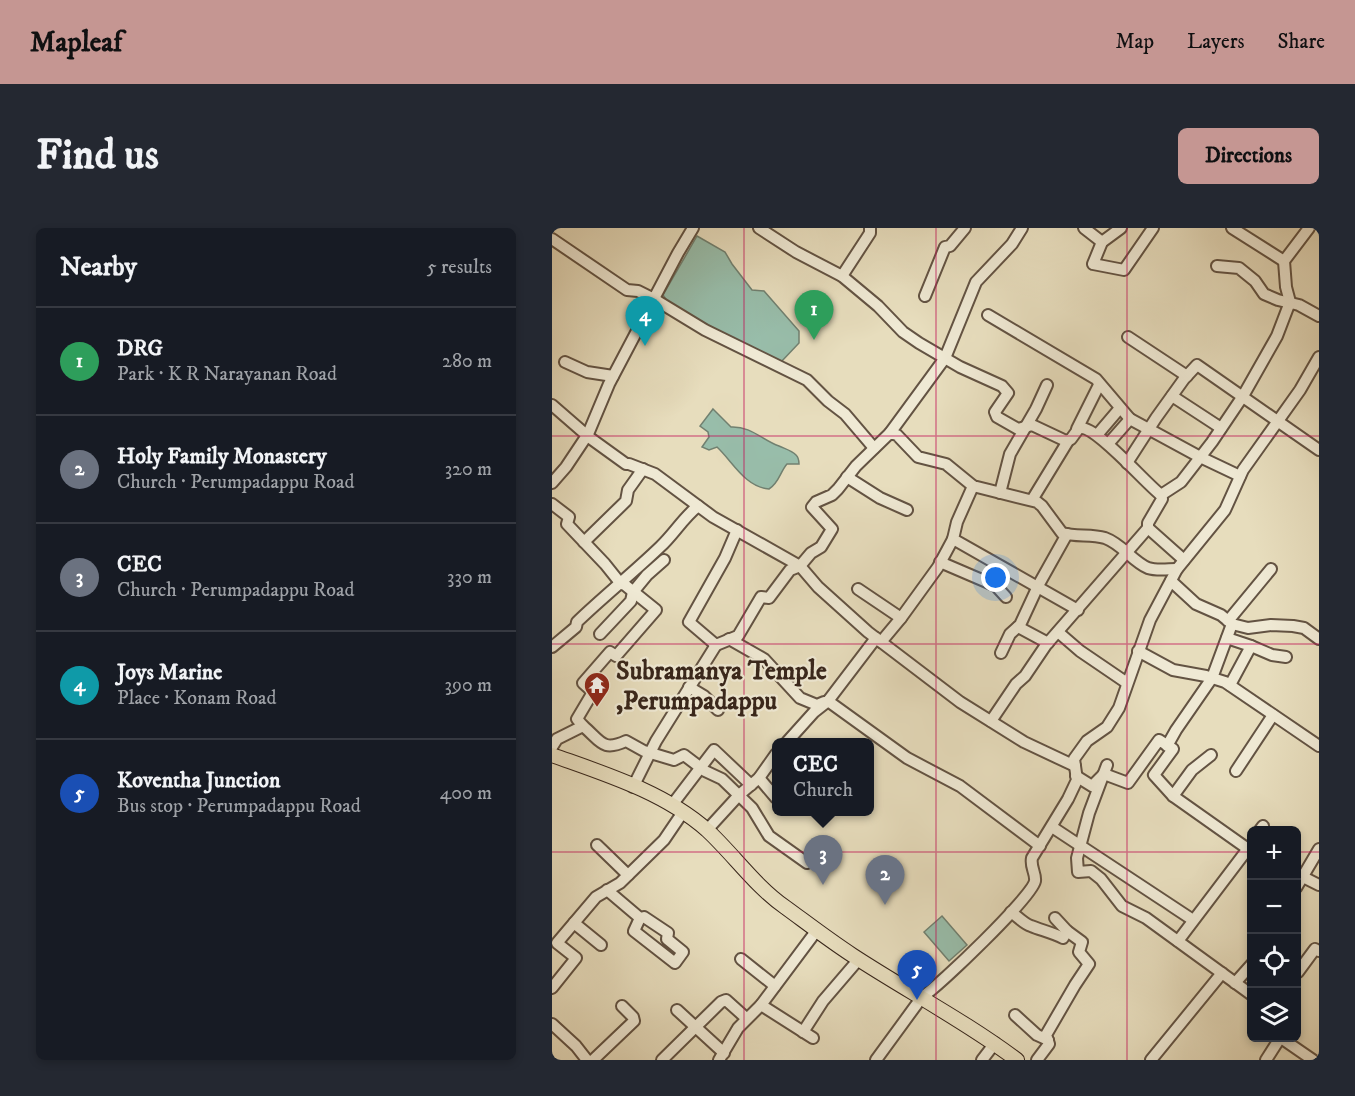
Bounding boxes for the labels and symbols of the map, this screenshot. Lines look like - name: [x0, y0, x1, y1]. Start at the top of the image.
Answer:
- pin: 1: [794, 291, 834, 340]
- pin: 4: [626, 296, 664, 346]
- your location: [981, 563, 1010, 592]
- place label: Subramanya Temple ,Perumpadappu: [616, 655, 827, 718]
- temple icon: Subramanya Temple ,Perumpadappu: [582, 670, 612, 708]
- pin: 3: [804, 836, 842, 885]
- pin: 2: [866, 856, 904, 905]
- pin: 5: [898, 950, 937, 1000]

